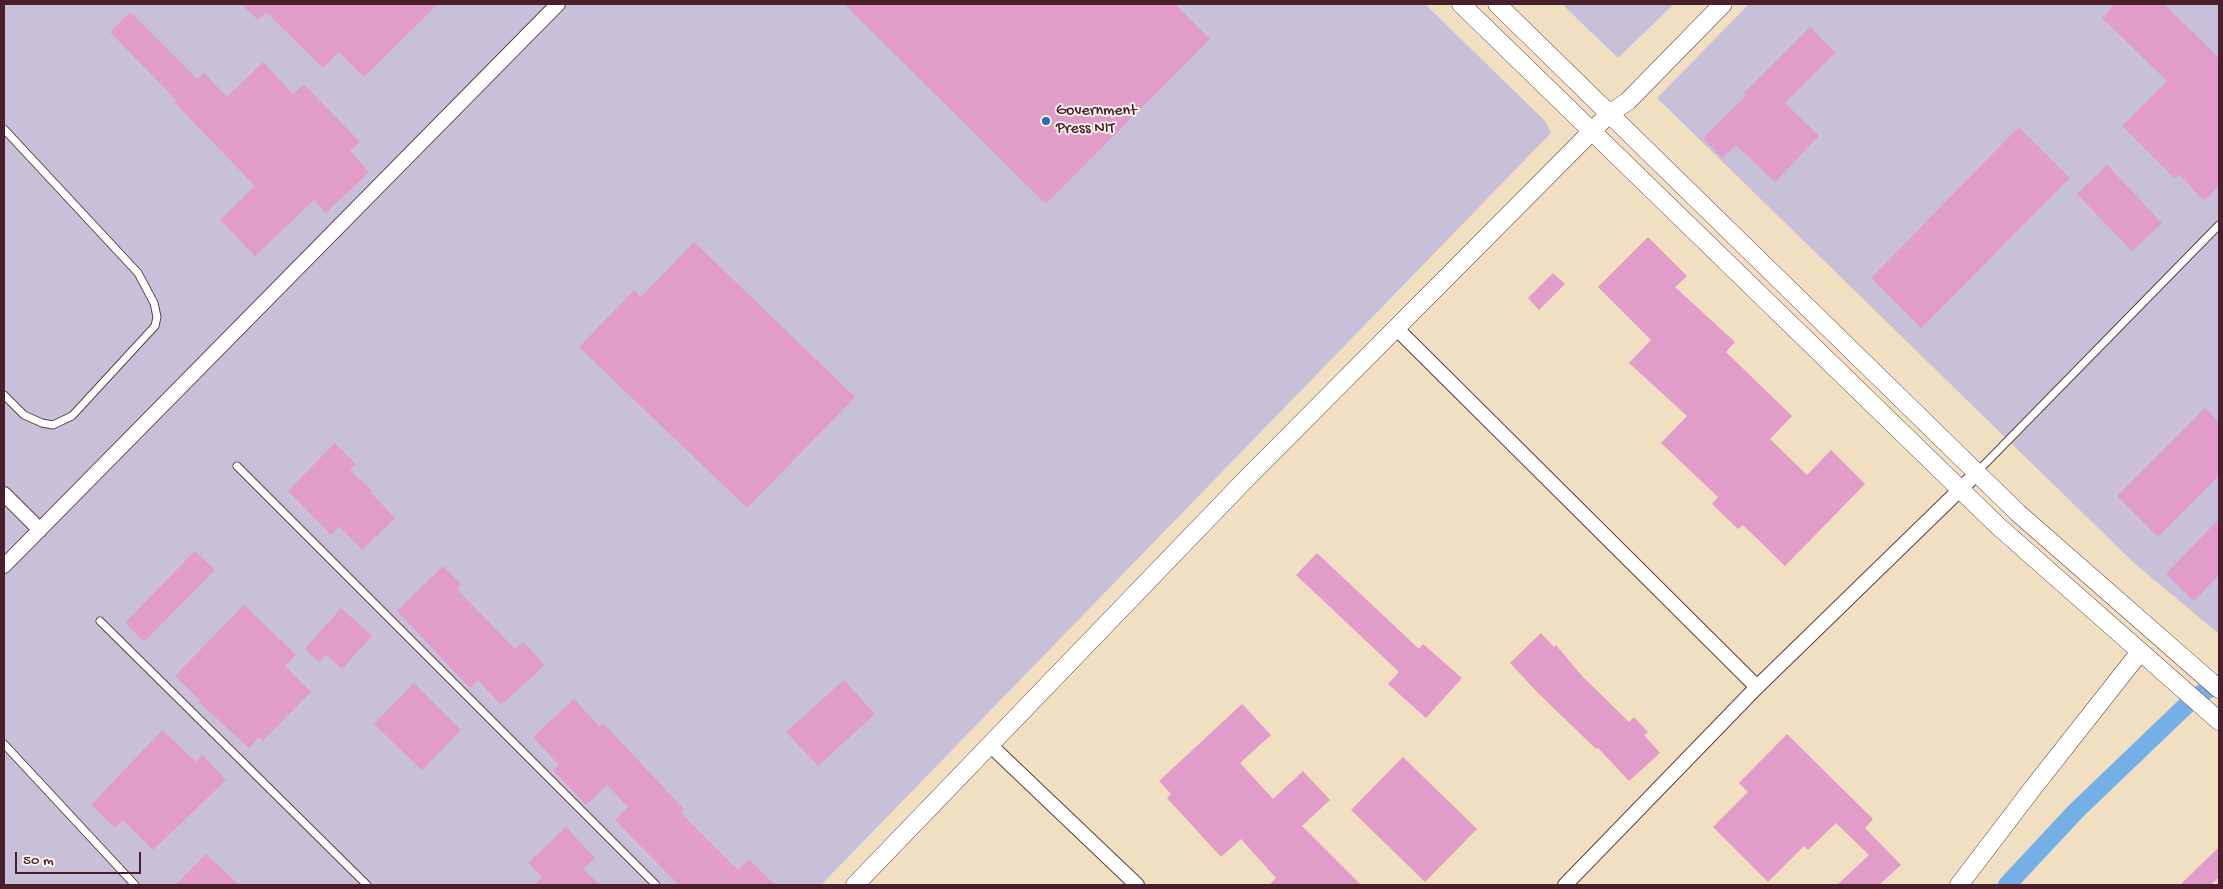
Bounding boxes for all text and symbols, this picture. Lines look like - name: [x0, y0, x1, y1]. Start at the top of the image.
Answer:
- place label: Government Press NIT: [1056, 102, 1137, 140]
- marker: Government Press NIT: [1040, 115, 1052, 127]
- scale bar: [18, 842, 144, 874]
- text: 50 m: [23, 852, 54, 870]

